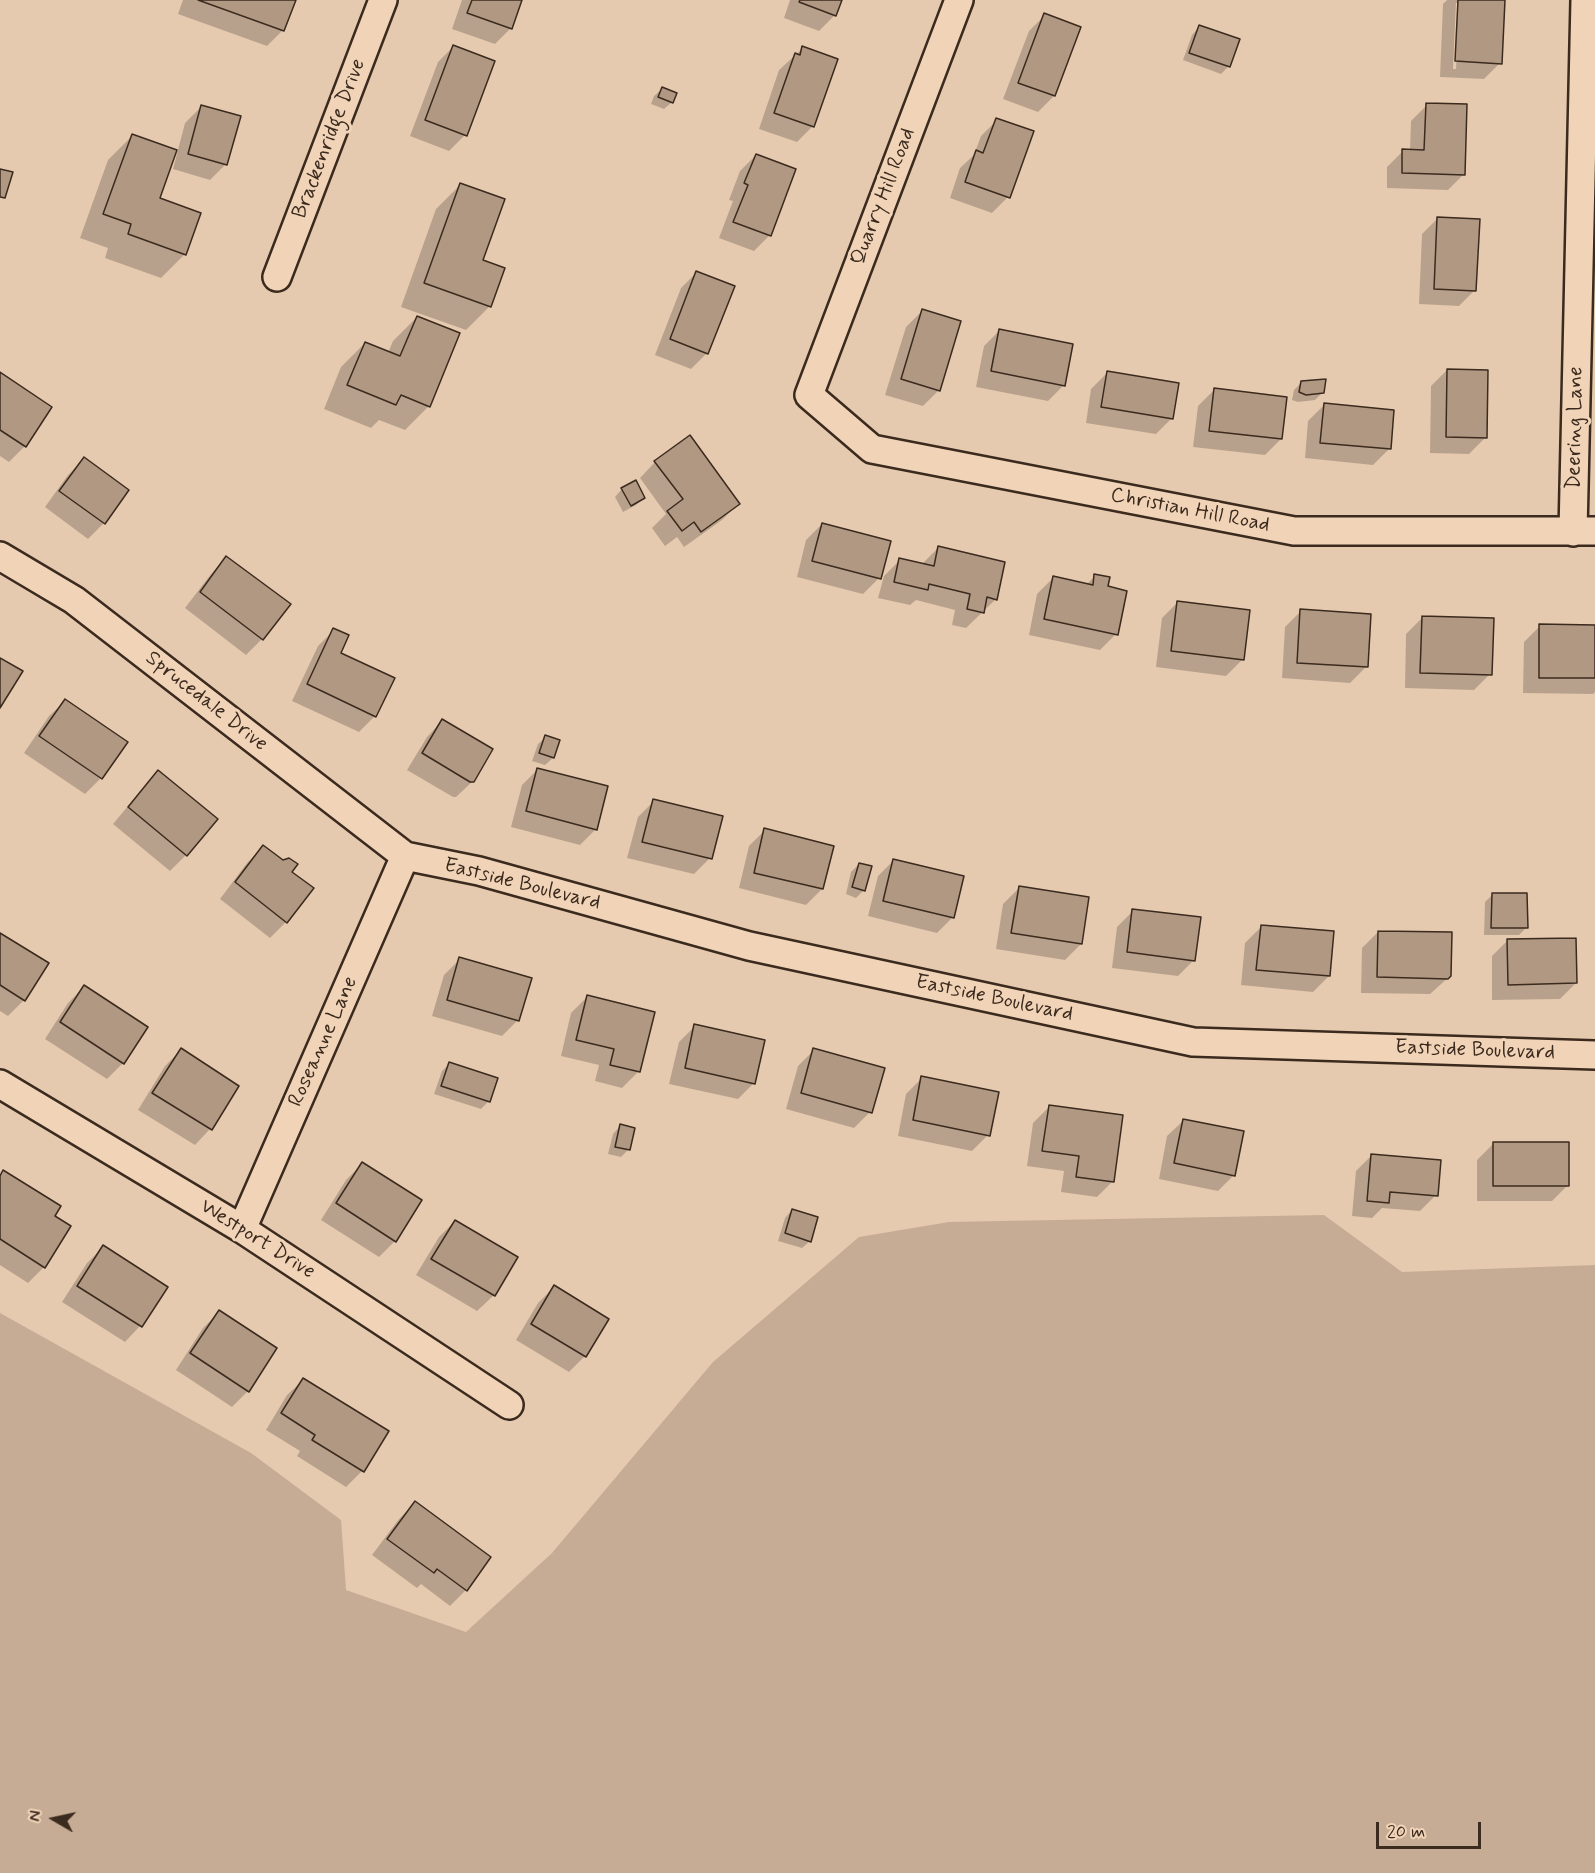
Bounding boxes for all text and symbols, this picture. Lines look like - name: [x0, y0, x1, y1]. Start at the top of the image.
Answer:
- street label: Brackenridge Drive: [288, 55, 372, 223]
- street label: Quarry Hill Road: [846, 125, 922, 269]
- street label: Deering Lane: [1562, 366, 1590, 490]
- street label: Christian Hill Road: [1108, 483, 1272, 539]
- street label: Sprucedale Drive: [140, 646, 272, 758]
- street label: Eastside Boulevard: [441, 853, 603, 917]
- street label: Eastside Boulevard: [913, 970, 1075, 1028]
- street label: Roseanne Lane: [284, 973, 364, 1111]
- street label: Eastside Boulevard: [1394, 1036, 1556, 1066]
- street label: Westport Drive: [195, 1195, 319, 1285]
- north arrow: [24, 1789, 84, 1849]
- text: N: [25, 1809, 47, 1823]
- scale bar: [1379, 1810, 1484, 1848]
- text: 20 m: [1387, 1820, 1425, 1844]

